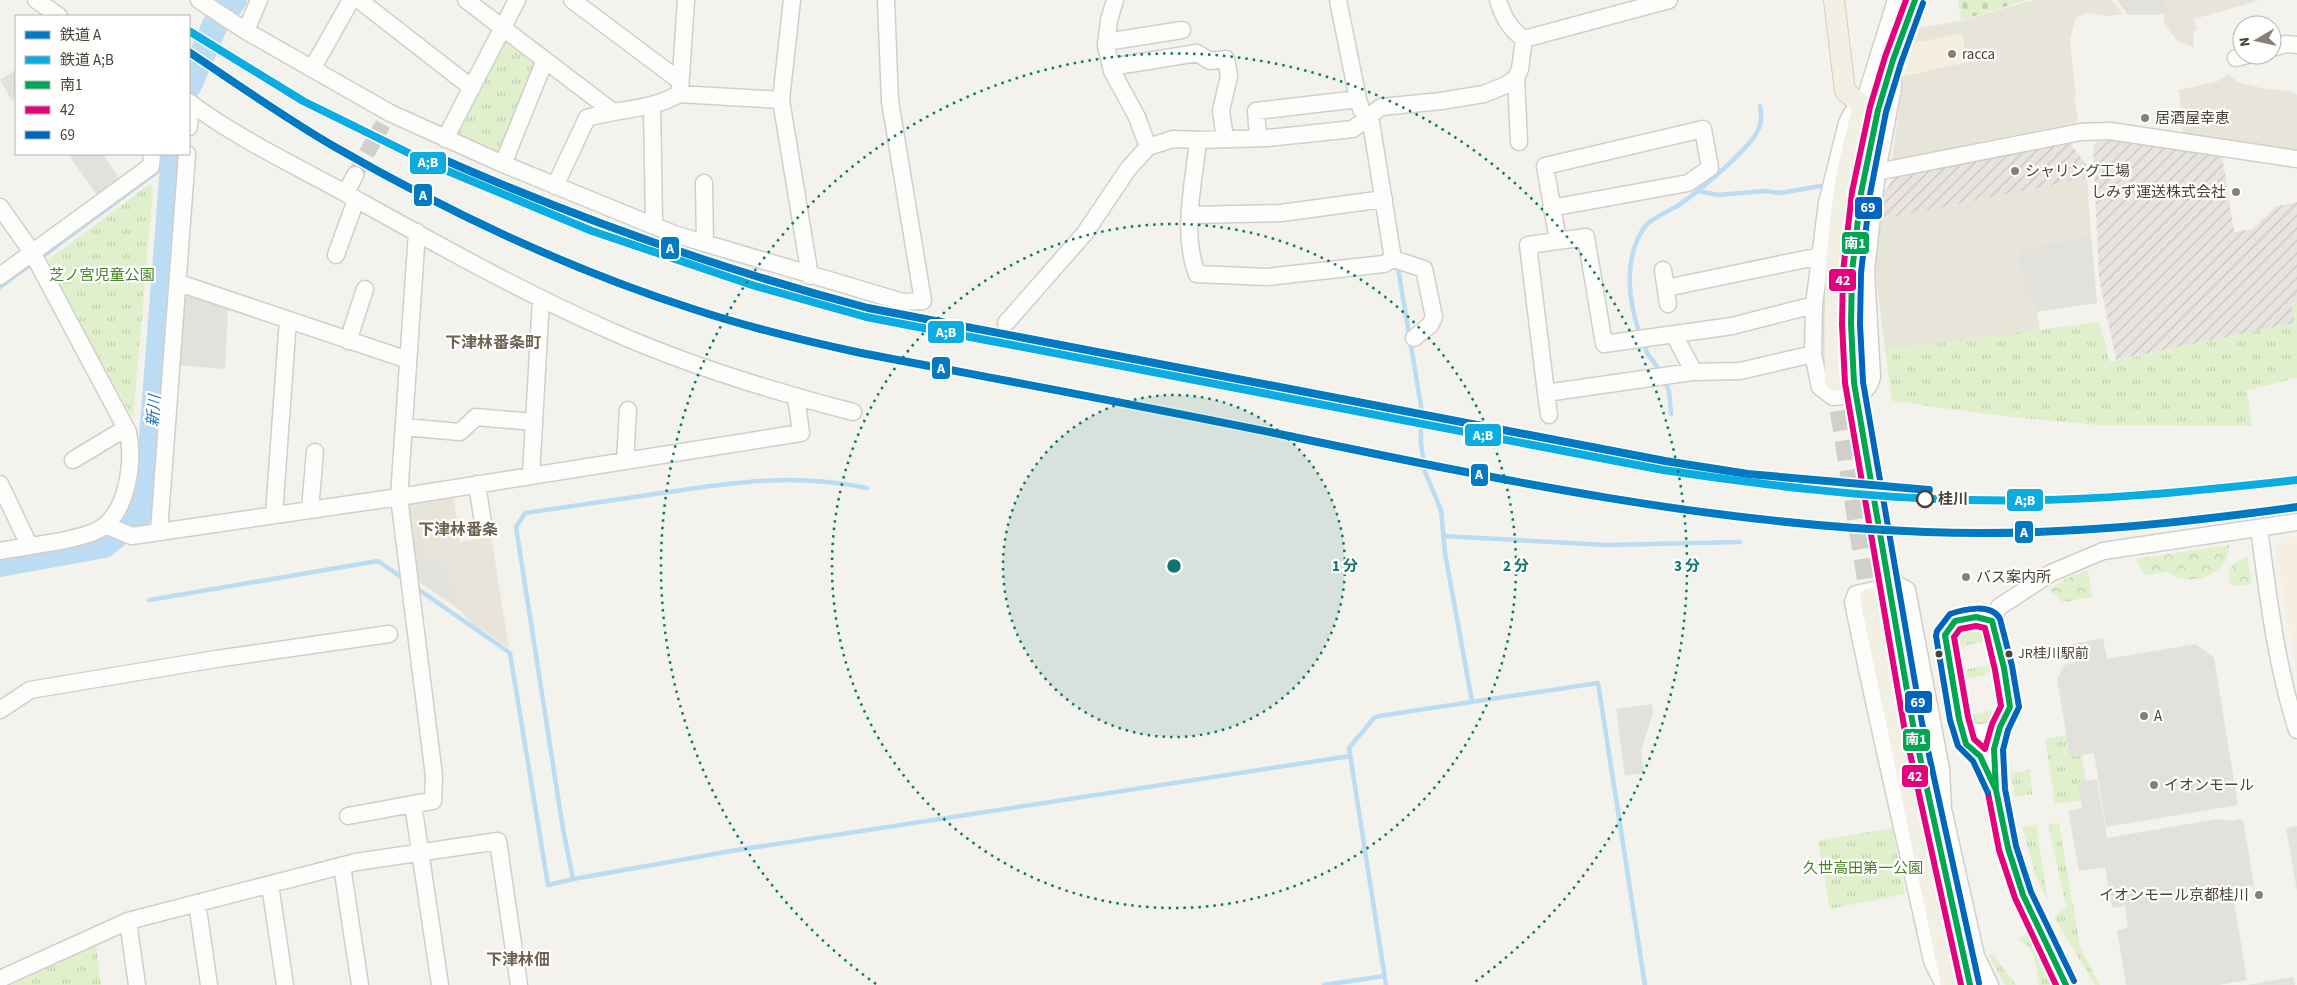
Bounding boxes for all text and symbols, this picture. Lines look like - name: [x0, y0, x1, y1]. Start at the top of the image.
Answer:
- legend: [15, 15, 190, 155]
- north arrow: [2232, 15, 2282, 65]
- text: 鉄道 A: [60, 25, 102, 46]
- text: N: [2235, 36, 2256, 48]
- place label: racca: [1962, 44, 1995, 65]
- marker: racca: [1946, 48, 1958, 60]
- text: 鉄道 A;B: [60, 50, 114, 71]
- text: 南1: [60, 75, 82, 96]
- text: 42: [60, 100, 75, 121]
- place label: 居酒屋幸恵: [2155, 108, 2230, 129]
- marker: 居酒屋幸恵: [2139, 112, 2151, 124]
- text: 69: [60, 125, 75, 146]
- line badge: A;B: [409, 151, 447, 175]
- text: A;B: [417, 153, 439, 173]
- place label: シャリング工場: [2025, 161, 2130, 182]
- marker: シャリング工場: [2009, 165, 2021, 177]
- place label: しみず運送株式会社: [2091, 182, 2226, 203]
- line badge: A: [413, 183, 433, 207]
- text: A: [418, 186, 428, 206]
- marker: しみず運送株式会社: [2230, 186, 2242, 198]
- line badge: 69: [1854, 196, 1883, 220]
- text: 69: [1861, 198, 1875, 218]
- line badge: 南1: [1841, 231, 1870, 255]
- text: 南1: [1844, 234, 1866, 254]
- line badge: A: [660, 236, 680, 260]
- text: A: [665, 239, 675, 259]
- park label: 芝ノ宮児童公園: [49, 265, 155, 286]
- line badge: 42: [1828, 268, 1857, 292]
- text: 42: [1836, 271, 1850, 291]
- line badge: A;B: [927, 320, 965, 344]
- text: A;B: [935, 323, 957, 343]
- district label: 下津林番条町: [445, 332, 541, 354]
- line badge: A: [931, 356, 951, 380]
- text: A: [936, 359, 946, 379]
- water label: 新川: [142, 392, 166, 428]
- line badge: A;B: [1464, 423, 1502, 447]
- text: A;B: [1472, 426, 1494, 446]
- line badge: A: [1470, 463, 1489, 487]
- text: A: [1474, 465, 1484, 485]
- line badge: A;B: [2006, 488, 2044, 512]
- place label: 桂川: [1938, 489, 1968, 510]
- marker: 桂川: [1916, 490, 1934, 508]
- text: A;B: [2014, 491, 2036, 511]
- district label: 下津林番条: [418, 519, 498, 541]
- line badge: A: [2014, 520, 2034, 544]
- text: A: [2019, 523, 2029, 543]
- text: 1 分: [1332, 556, 1358, 577]
- text: 2 分: [1503, 556, 1529, 577]
- text: 3 分: [1674, 556, 1700, 577]
- centre of rings: [1165, 557, 1183, 575]
- place label: バス案内所: [1976, 567, 2051, 588]
- marker: バス案内所: [1960, 571, 1972, 583]
- place label: JR桂川駅前: [2018, 644, 2089, 664]
- unlabelled marker: [1934, 649, 1944, 659]
- marker: JR桂川駅前: [2004, 649, 2014, 659]
- line badge: 69: [1904, 690, 1933, 714]
- text: 69: [1911, 693, 1925, 713]
- place label: A: [2154, 706, 2163, 727]
- marker: A: [2138, 710, 2150, 722]
- line badge: 南1: [1902, 728, 1931, 752]
- text: 南1: [1905, 730, 1927, 750]
- line badge: 42: [1901, 764, 1929, 788]
- text: 42: [1908, 767, 1922, 787]
- place label: イオンモール: [2164, 775, 2254, 796]
- marker: イオンモール: [2148, 779, 2160, 791]
- park label: 久世高田第一公園: [1803, 858, 1923, 879]
- place label: イオンモール京都桂川: [2099, 885, 2249, 906]
- marker: イオンモール京都桂川: [2253, 889, 2265, 901]
- district label: 下津林佃: [486, 949, 550, 971]

